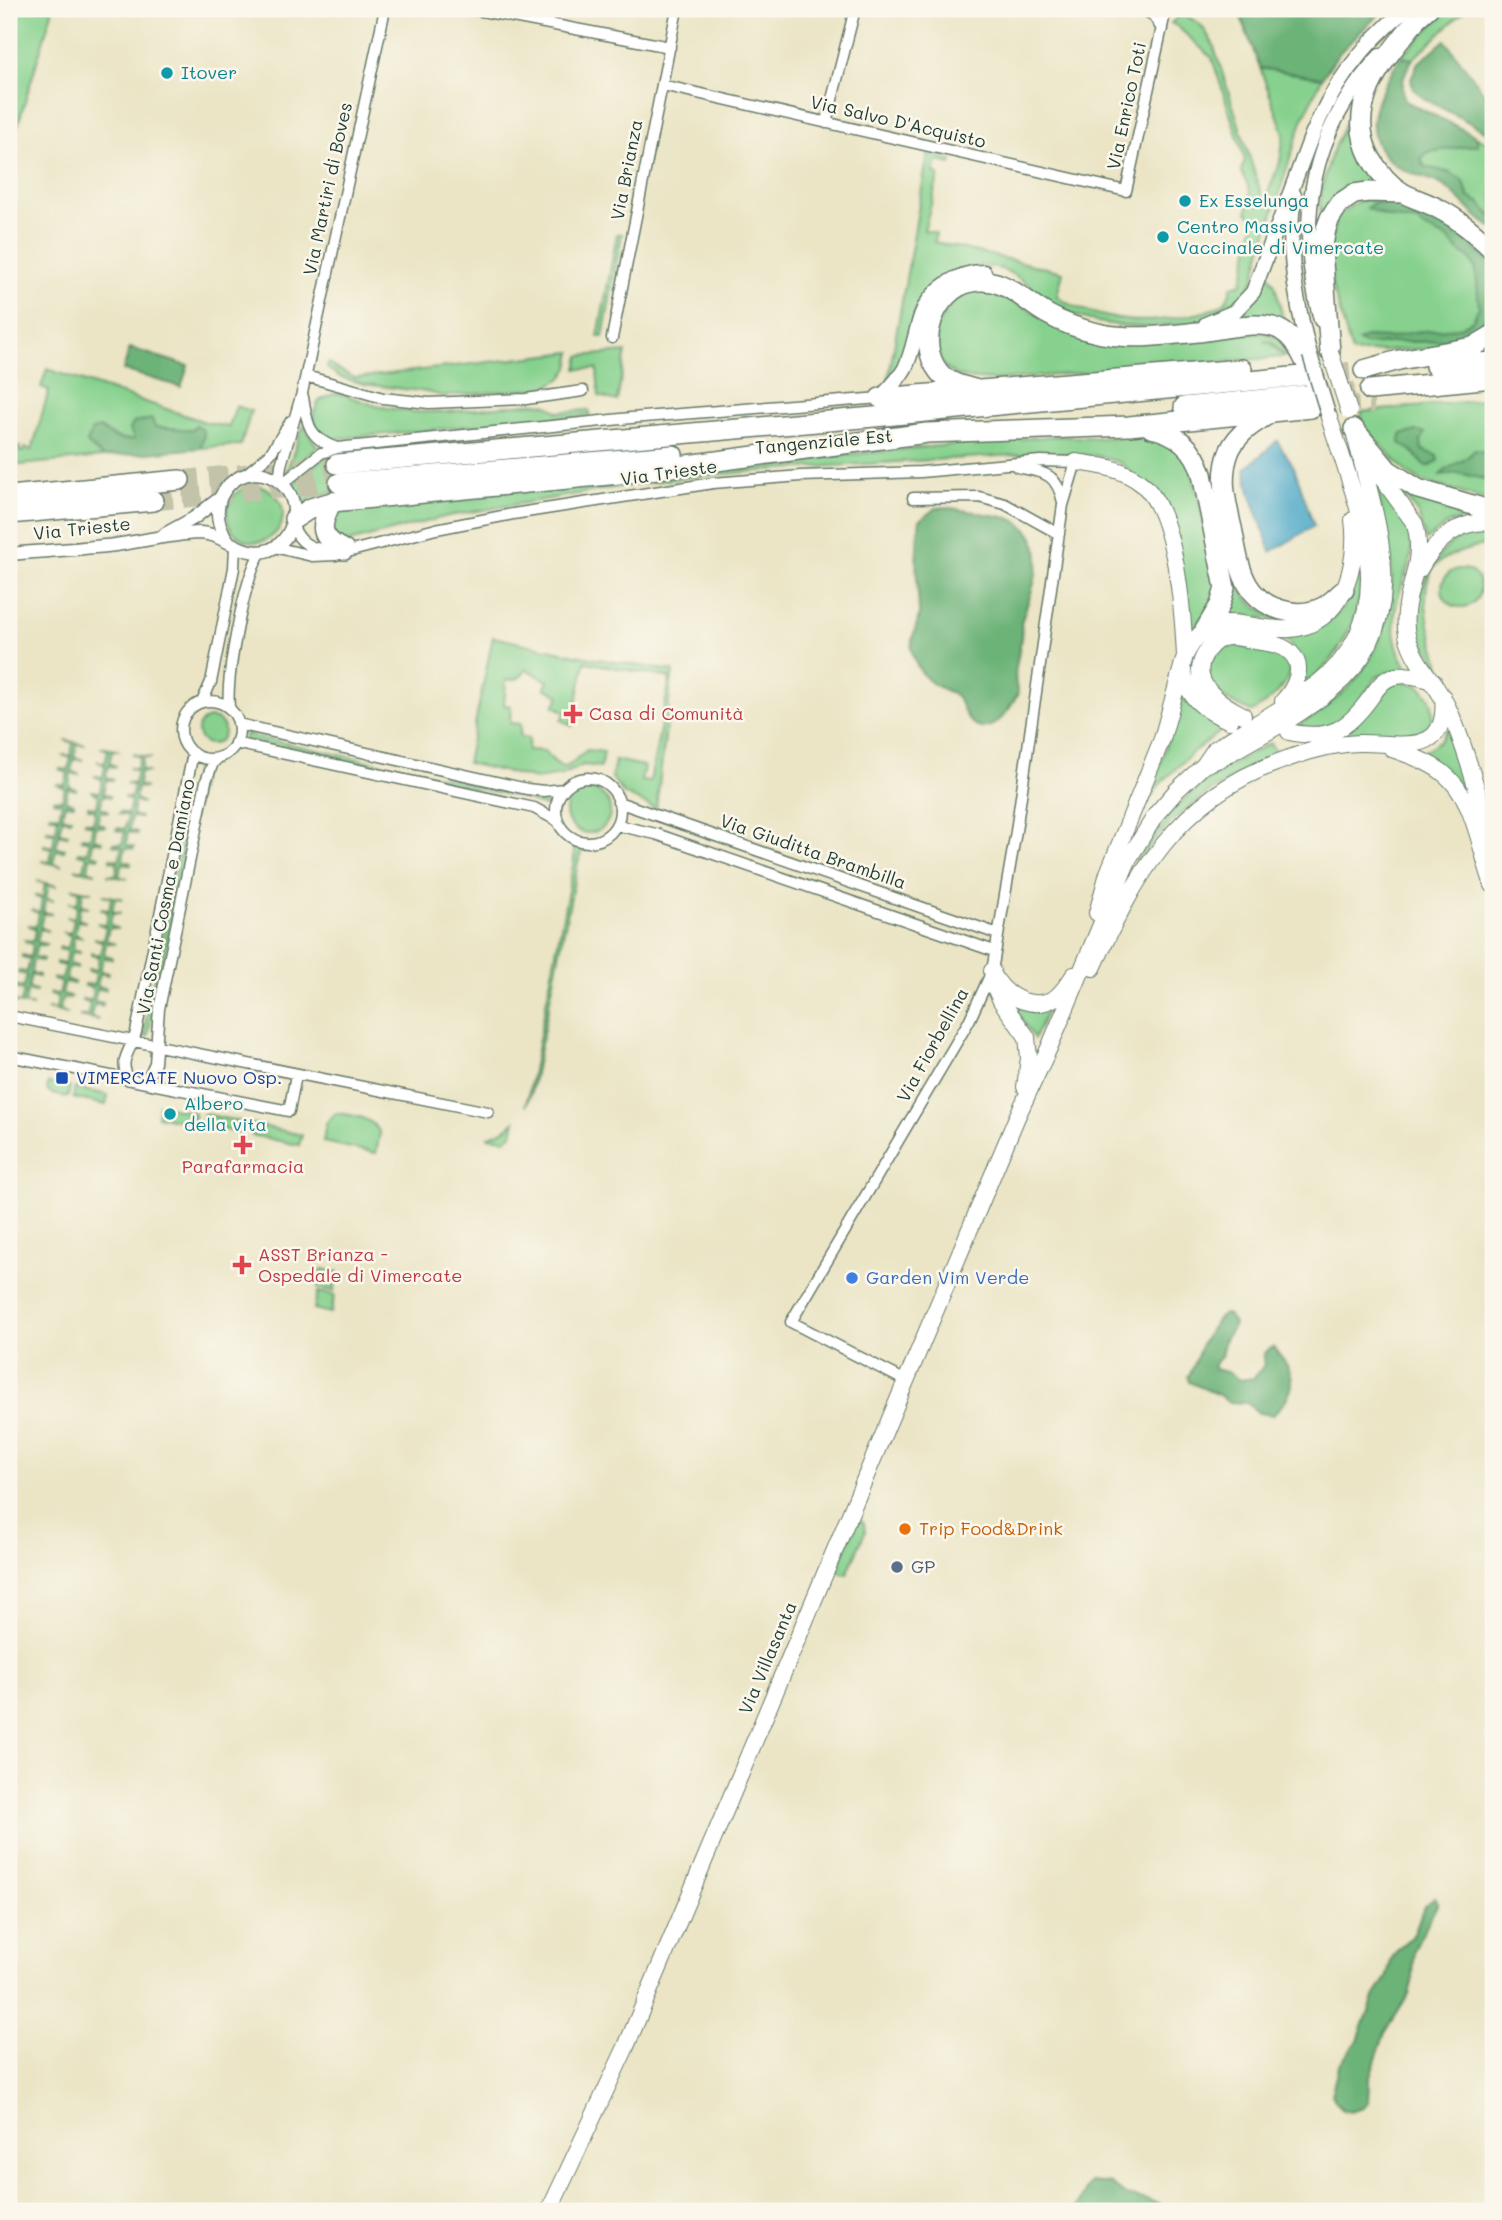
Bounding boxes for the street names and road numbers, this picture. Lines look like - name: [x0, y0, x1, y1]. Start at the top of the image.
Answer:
- street label: Via Enrico Toti: [1101, 40, 1151, 172]
- street label: Via Salvo D'Acquisto: [808, 89, 989, 153]
- street label: Via Martiri di Boves: [297, 100, 357, 278]
- street label: Via Brianza: [604, 117, 648, 222]
- street label: Tangenziale Est: [754, 423, 894, 459]
- street label: Via Trieste: [619, 453, 719, 491]
- street label: Via Trieste: [32, 511, 132, 545]
- street label: Via Santi Cosma e Damiano: [130, 776, 200, 1017]
- street label: Via Giuditta Brambilla: [717, 808, 910, 894]
- street label: Via Fiorbellina: [891, 983, 974, 1106]
- street label: Via Villasanta: [732, 1597, 802, 1718]

